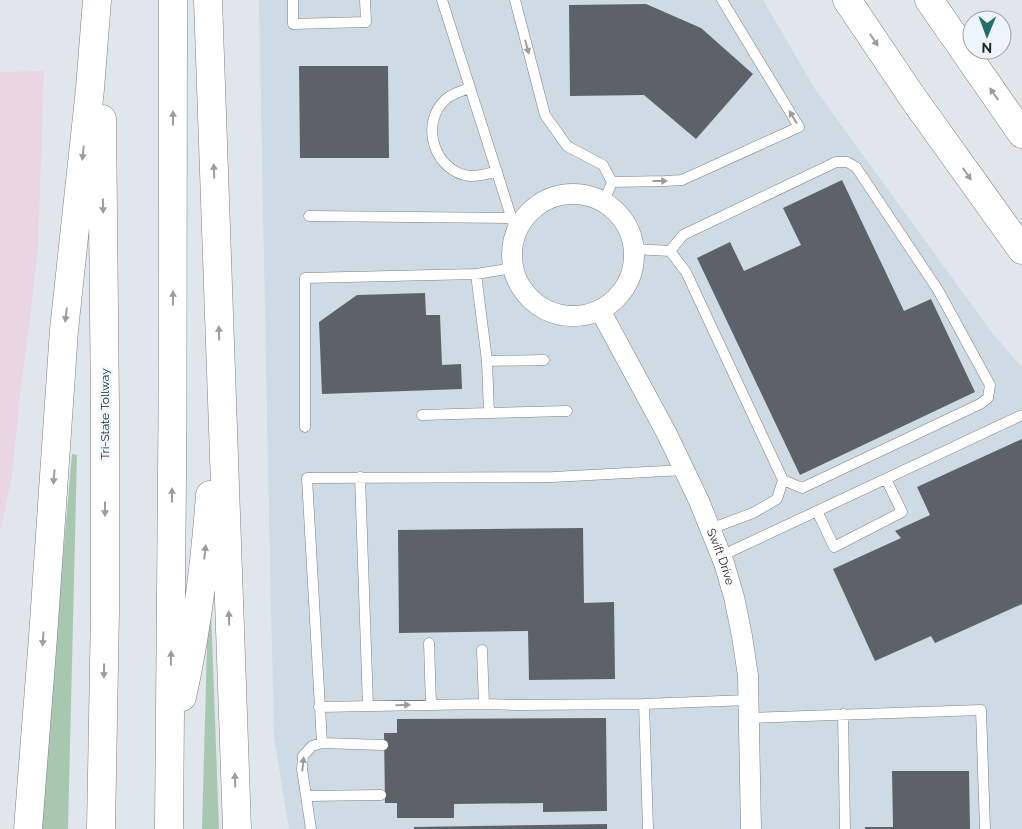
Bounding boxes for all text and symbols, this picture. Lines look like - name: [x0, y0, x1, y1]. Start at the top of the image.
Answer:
- north arrow: [962, 10, 1012, 60]
- one-way arrow: [869, 34, 879, 47]
- one-way arrow: [524, 40, 532, 55]
- text: N: [981, 40, 992, 56]
- one-way arrow: [989, 87, 999, 101]
- one-way arrow: [169, 110, 177, 126]
- one-way arrow: [789, 110, 798, 123]
- one-way arrow: [79, 145, 87, 161]
- one-way arrow: [209, 162, 217, 178]
- one-way arrow: [962, 167, 972, 181]
- one-way arrow: [653, 177, 669, 185]
- one-way arrow: [99, 198, 107, 214]
- one-way arrow: [169, 290, 177, 306]
- one-way arrow: [62, 307, 70, 323]
- one-way arrow: [215, 325, 223, 341]
- street label: Tri-State Tollway: [98, 368, 112, 460]
- one-way arrow: [49, 469, 57, 485]
- one-way arrow: [168, 487, 176, 503]
- one-way arrow: [101, 501, 109, 517]
- street label: Swift Drive: [704, 526, 737, 587]
- one-way arrow: [201, 543, 209, 559]
- one-way arrow: [225, 610, 233, 626]
- one-way arrow: [39, 631, 47, 647]
- one-way arrow: [167, 650, 175, 666]
- one-way arrow: [99, 663, 107, 679]
- one-way arrow: [395, 701, 411, 709]
- one-way arrow: [299, 755, 307, 771]
- one-way arrow: [231, 772, 239, 788]

